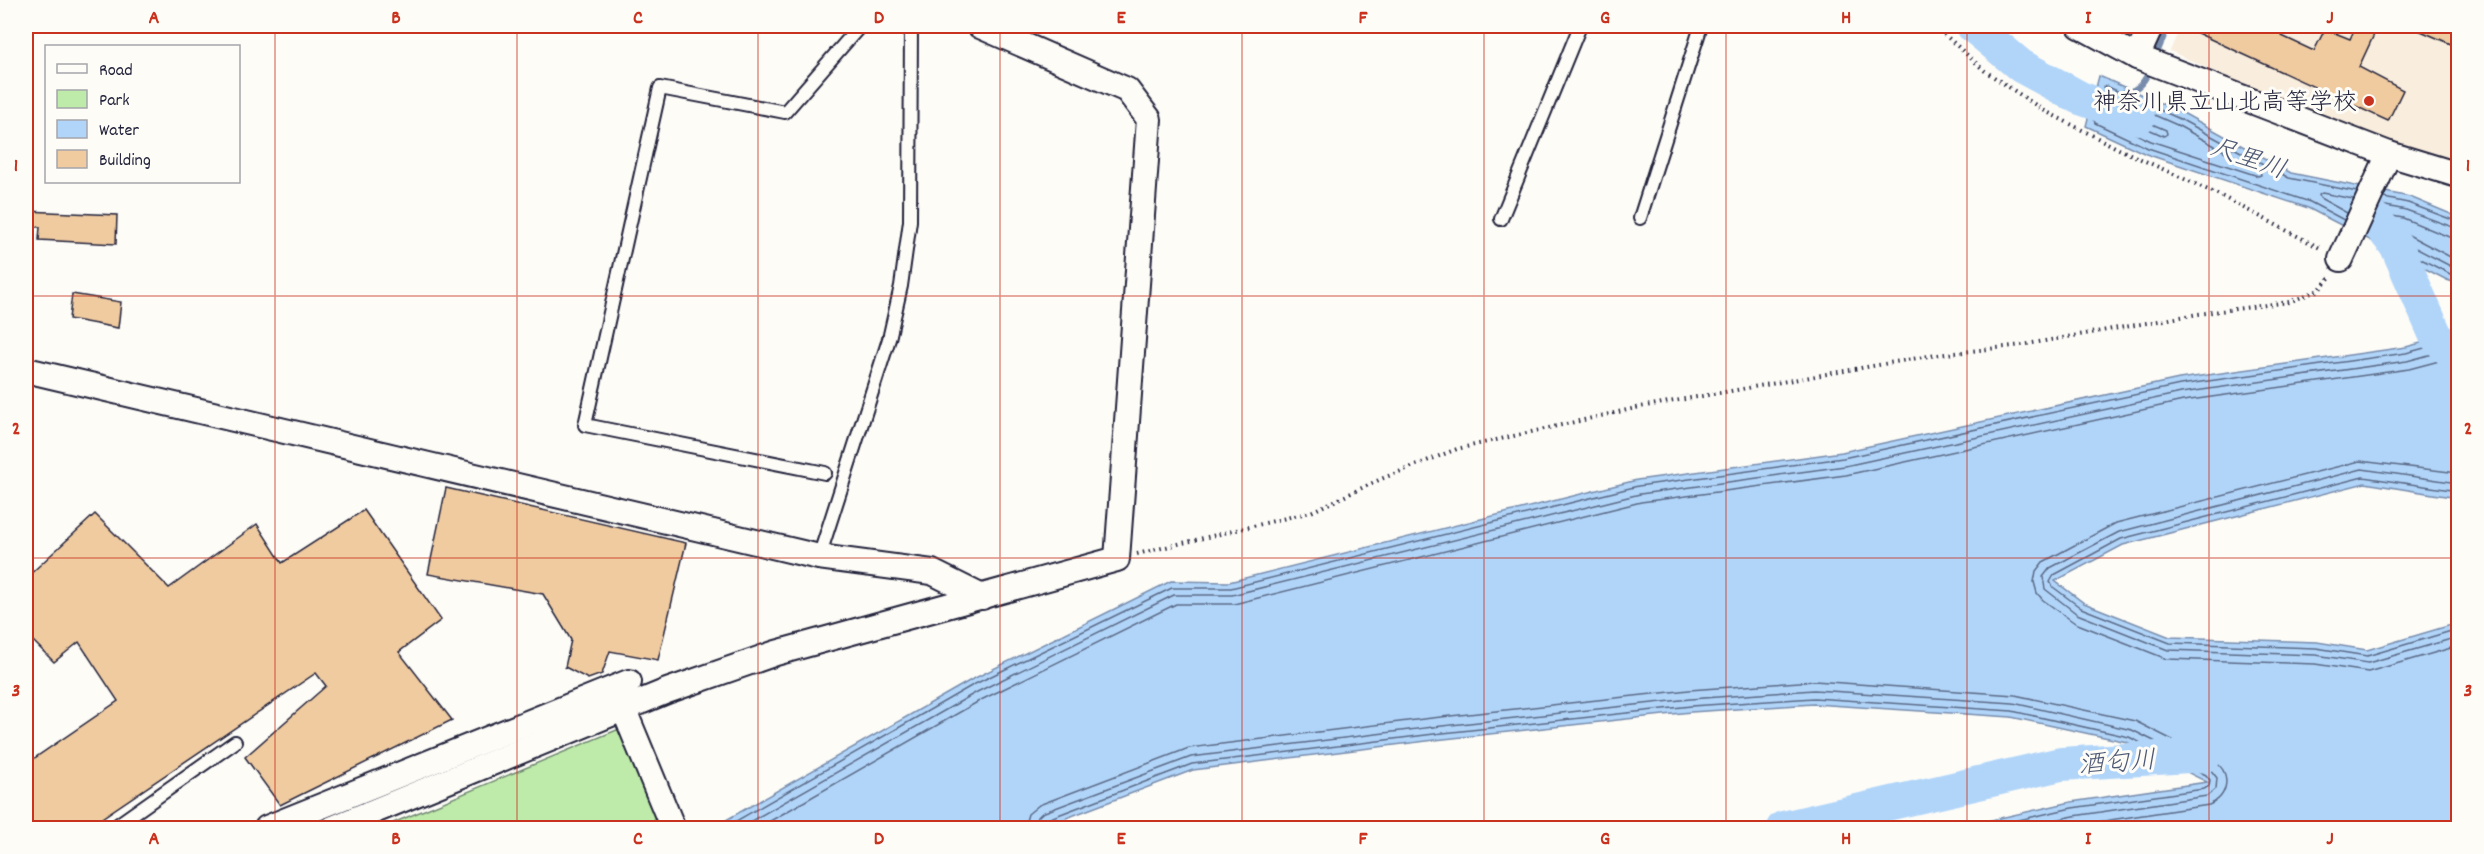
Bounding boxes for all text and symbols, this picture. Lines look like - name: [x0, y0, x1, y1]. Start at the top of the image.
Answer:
- text: A: [149, 5, 160, 33]
- text: B: [391, 5, 401, 33]
- text: C: [633, 5, 643, 33]
- text: D: [874, 5, 885, 33]
- text: E: [1116, 5, 1126, 33]
- text: F: [1359, 5, 1369, 33]
- text: G: [1600, 5, 1610, 33]
- text: H: [1841, 5, 1851, 33]
- text: I: [2085, 5, 2092, 33]
- text: J: [2326, 5, 2334, 33]
- legend: [45, 45, 240, 183]
- text: Road: [99, 59, 133, 84]
- place label: 神奈川県立山北高等学校: [2093, 87, 2357, 121]
- text: Park: [99, 89, 130, 114]
- marker: 神奈川県立山北高等学校: [2362, 94, 2376, 108]
- text: Water: [99, 119, 139, 144]
- water label: 尺里川: [2205, 130, 2291, 191]
- text: Building: [99, 149, 151, 174]
- text: 1: [14, 153, 18, 181]
- text: 1: [2466, 153, 2470, 181]
- text: 2: [12, 416, 20, 444]
- text: 2: [2464, 416, 2472, 444]
- text: 3: [12, 678, 20, 706]
- text: 3: [2464, 678, 2472, 706]
- water label: 酒匂川: [2077, 743, 2157, 786]
- text: A: [149, 826, 160, 854]
- text: B: [391, 826, 401, 854]
- text: C: [633, 826, 643, 854]
- text: D: [874, 826, 885, 854]
- text: E: [1116, 826, 1126, 854]
- text: F: [1359, 826, 1369, 854]
- text: G: [1600, 826, 1610, 854]
- text: H: [1841, 826, 1851, 854]
- text: I: [2085, 826, 2092, 854]
- text: J: [2326, 826, 2334, 854]

